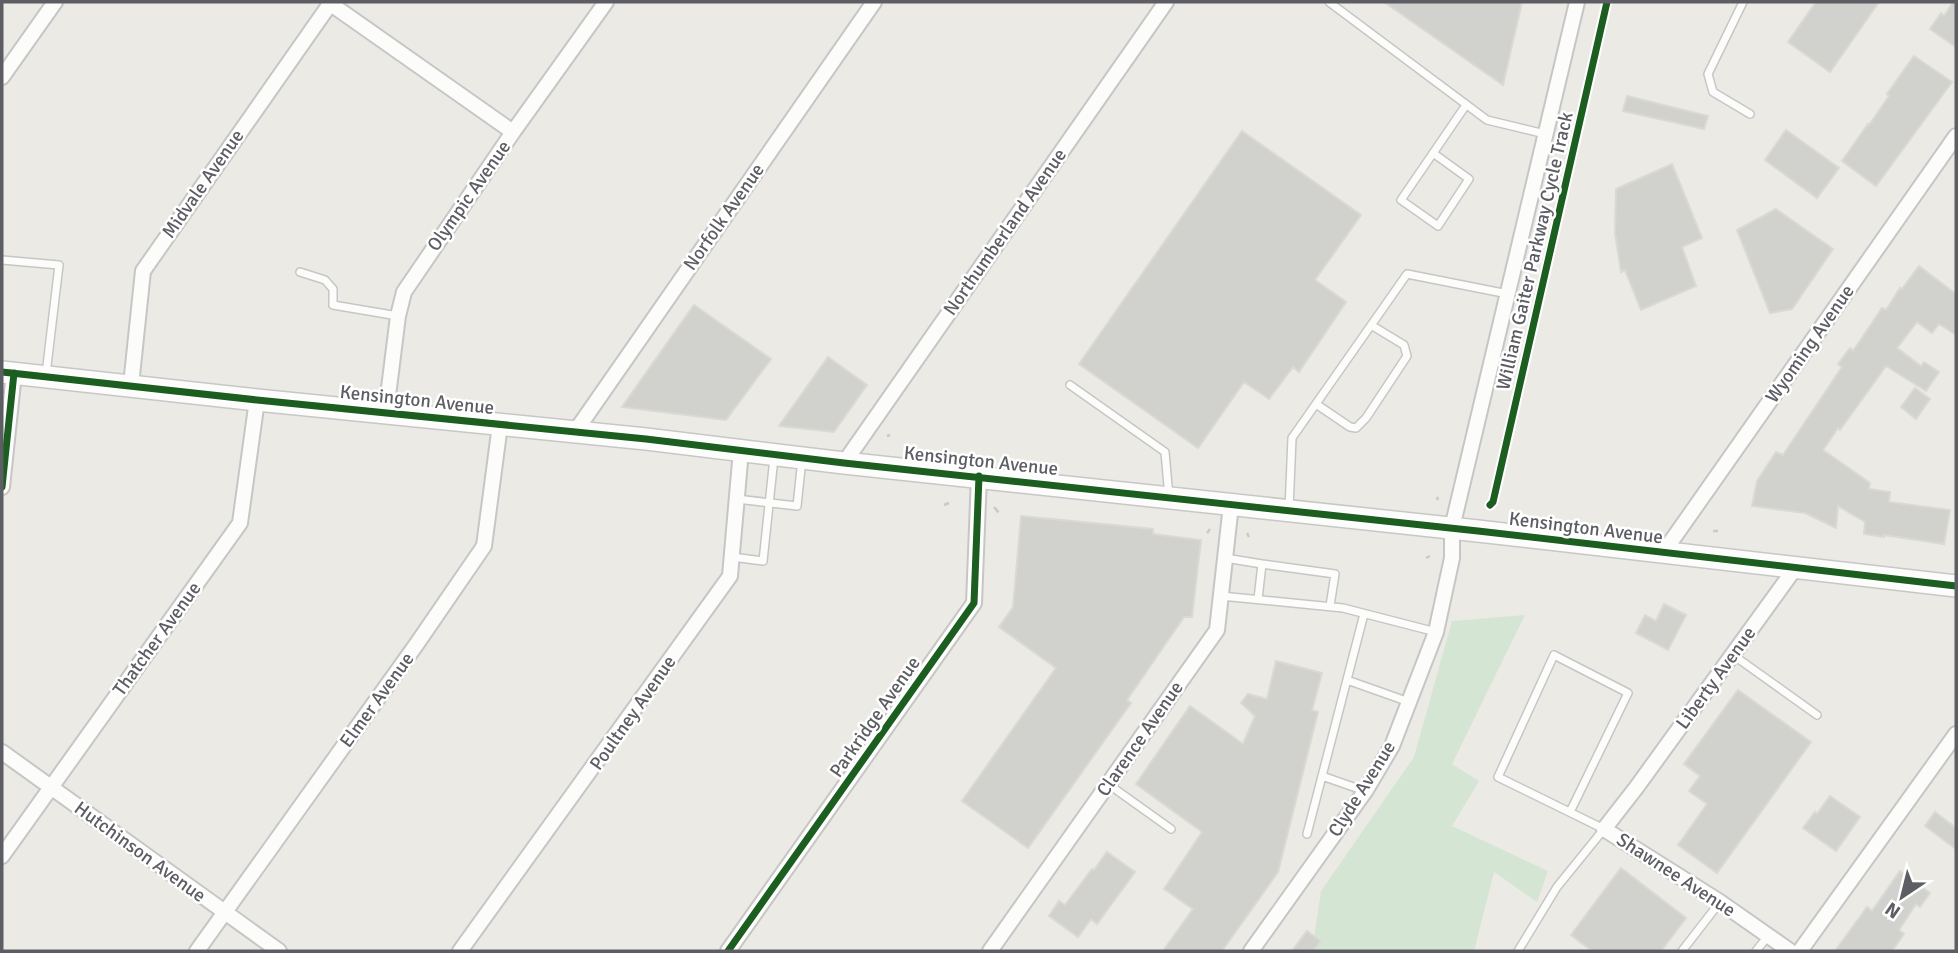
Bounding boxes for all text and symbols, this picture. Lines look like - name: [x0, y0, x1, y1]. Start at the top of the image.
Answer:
- street label: William Gaiter Parkway Cycle Track: [1491, 109, 1579, 392]
- street label: Midvale Avenue: [157, 125, 249, 243]
- street label: Olympic Avenue: [422, 136, 516, 256]
- street label: Northumberland Avenue: [938, 144, 1072, 320]
- street label: Norfolk Avenue: [678, 159, 770, 275]
- street label: Wyoming Avenue: [1760, 280, 1860, 408]
- street label: Kensington Avenue: [339, 380, 495, 420]
- street label: Kensington Avenue: [903, 441, 1059, 481]
- street label: Kensington Avenue: [1508, 507, 1664, 549]
- street label: Thatcher Avenue: [108, 577, 206, 701]
- street label: Liberty Avenue: [1671, 622, 1761, 734]
- street label: Elmer Avenue: [334, 648, 420, 752]
- street label: Poultney Avenue: [585, 651, 681, 775]
- street label: Parkridge Avenue: [824, 652, 926, 782]
- street label: Clarence Avenue: [1091, 677, 1189, 801]
- street label: Clyde Avenue: [1323, 737, 1401, 841]
- street label: Hutchinson Avenue: [70, 796, 210, 908]
- street label: Shawnee Avenue: [1612, 828, 1740, 922]
- north arrow: [1867, 862, 1937, 932]
- text: N: [1881, 896, 1905, 924]

